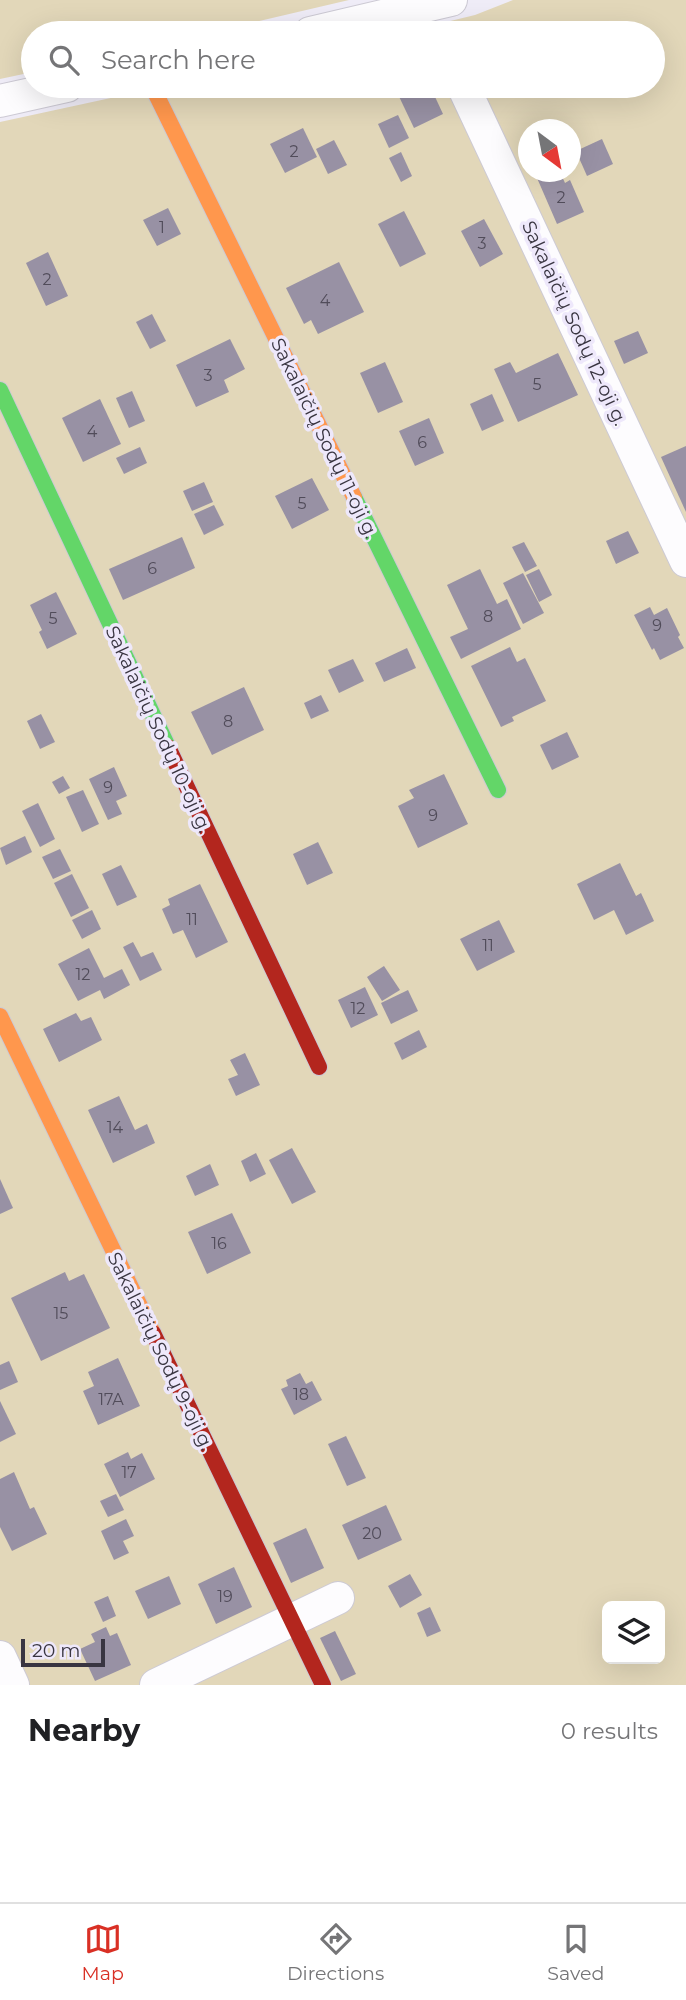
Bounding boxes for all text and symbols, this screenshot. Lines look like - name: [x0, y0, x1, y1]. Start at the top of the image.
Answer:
- search box: [21, 21, 665, 98]
- icon: search: [45, 41, 83, 79]
- text: Search here: [101, 44, 256, 76]
- north arrow: [518, 119, 581, 182]
- house number: 2: [289, 142, 299, 161]
- house number: 2: [556, 188, 566, 207]
- street label: Sakalaičių Sodų 12-oji g.: [517, 217, 632, 429]
- house number: 1: [159, 218, 165, 237]
- house number: 3: [477, 234, 487, 253]
- house number: 2: [42, 270, 52, 289]
- house number: 4: [320, 291, 331, 310]
- street label: Sakalaičių Sodų 11-oji g.: [266, 334, 383, 542]
- house number: 3: [203, 366, 213, 385]
- house number: 5: [532, 375, 542, 394]
- house number: 4: [87, 422, 98, 441]
- house number: 6: [417, 433, 427, 452]
- house number: 5: [297, 494, 307, 513]
- house number: 6: [147, 559, 157, 578]
- house number: 8: [483, 607, 493, 626]
- house number: 5: [48, 609, 58, 628]
- house number: 9: [652, 616, 662, 635]
- street label: Sakalaičių Sodų 10-oji g.: [100, 622, 217, 836]
- house number: 8: [223, 712, 233, 731]
- house number: 9: [103, 778, 113, 797]
- house number: 9: [428, 806, 438, 825]
- house number: 11: [186, 910, 198, 929]
- house number: 11: [482, 936, 494, 955]
- house number: 12: [76, 965, 90, 984]
- house number: 12: [351, 999, 365, 1018]
- house number: 14: [107, 1118, 124, 1137]
- house number: 16: [211, 1234, 227, 1253]
- street label: Sakalaičių Sodų 9-oji g.: [102, 1248, 219, 1454]
- house number: 15: [54, 1304, 68, 1323]
- house number: 18: [293, 1385, 309, 1404]
- house number: 17A: [98, 1390, 124, 1409]
- house number: 17: [121, 1463, 137, 1482]
- house number: 20: [362, 1524, 382, 1543]
- house number: 19: [217, 1587, 233, 1606]
- map controls: [602, 1601, 665, 1664]
- button: layers: [602, 1601, 665, 1664]
- scale bar: [21, 1636, 105, 1668]
- text: 20 m: [32, 1639, 80, 1662]
- text: Nearby: [28, 1712, 140, 1749]
- text: 0 results: [561, 1717, 658, 1745]
- tab: Map: [82, 1920, 124, 1985]
- tab: Directions: [287, 1920, 384, 1985]
- tab: Saved: [547, 1920, 604, 1985]

